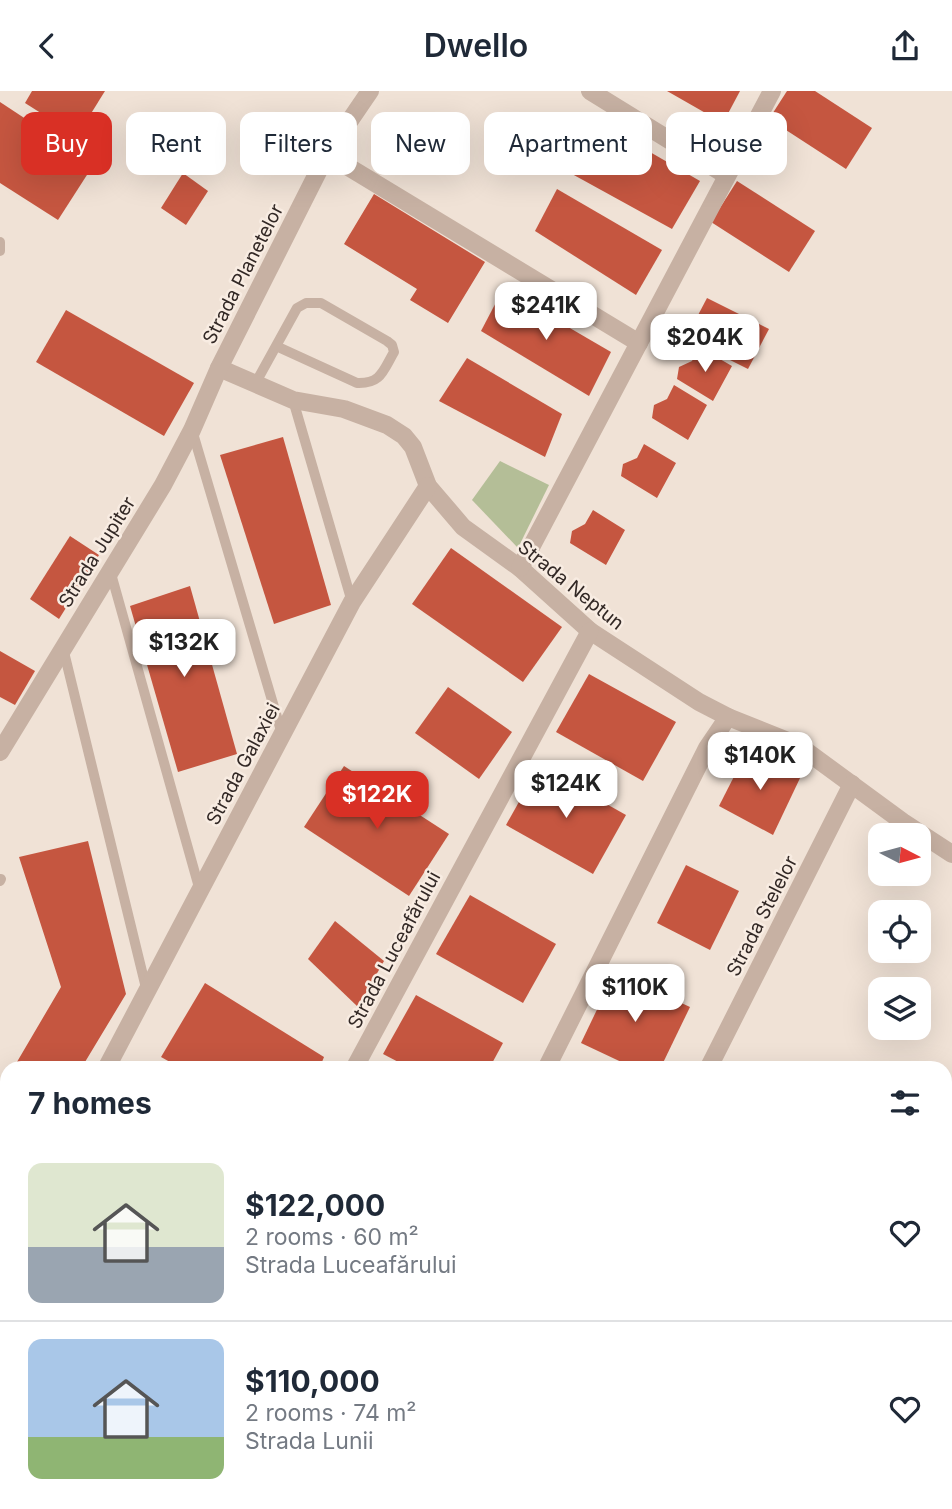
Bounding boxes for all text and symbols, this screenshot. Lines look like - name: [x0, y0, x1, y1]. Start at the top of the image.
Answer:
- text: Dwello: [424, 26, 528, 65]
- icon: back: [28, 27, 66, 65]
- icon: share: [886, 27, 924, 65]
- chip: Buy: [21, 112, 112, 175]
- chip: Rent: [126, 112, 226, 175]
- chip: Filters: [240, 112, 357, 175]
- chip: New: [371, 112, 470, 175]
- chip: Apartment: [484, 112, 652, 175]
- chip: House: [666, 112, 787, 175]
- street label: Strada Planetelor: [198, 200, 288, 348]
- pin: $241K: [497, 282, 595, 342]
- text: $241K: [511, 291, 581, 319]
- pin: $204K: [656, 315, 754, 374]
- text: $204K: [666, 323, 744, 351]
- street label: Strada Jupiter: [54, 492, 140, 612]
- street label: Strada Neptun: [513, 535, 629, 635]
- pin: $132K: [135, 619, 233, 679]
- text: $132K: [149, 628, 219, 656]
- street label: Strada Galaxiei: [201, 699, 285, 829]
- pin: $140K: [711, 733, 809, 792]
- text: $140K: [724, 741, 796, 769]
- pin: $124K: [517, 761, 615, 820]
- text: $124K: [530, 769, 602, 797]
- pin: $122K: [328, 771, 426, 831]
- text: $122K: [342, 780, 412, 808]
- north arrow: [868, 823, 931, 885]
- map controls: [868, 823, 931, 1040]
- street label: Strada Stelelor: [722, 852, 802, 980]
- street label: Strada Luceafărului: [343, 867, 445, 1033]
- button: locate: [868, 900, 931, 963]
- pin: $110K: [586, 965, 684, 1024]
- text: $110K: [602, 973, 668, 1001]
- button: layers: [868, 977, 931, 1040]
- icon: filters: [886, 1084, 924, 1122]
- text: 7 homes: [28, 1085, 152, 1121]
- text: $122,000: [245, 1187, 385, 1223]
- icon: home: [84, 1191, 168, 1275]
- icon: heart: [886, 1214, 924, 1252]
- text: 2 rooms · 60 m²: [245, 1223, 419, 1251]
- text: Strada Luceafărului: [245, 1251, 457, 1279]
- text: $110,000: [245, 1363, 380, 1399]
- icon: home: [84, 1367, 168, 1451]
- icon: heart: [886, 1390, 924, 1428]
- text: 2 rooms · 74 m²: [245, 1399, 417, 1427]
- text: Strada Lunii: [245, 1427, 374, 1455]

